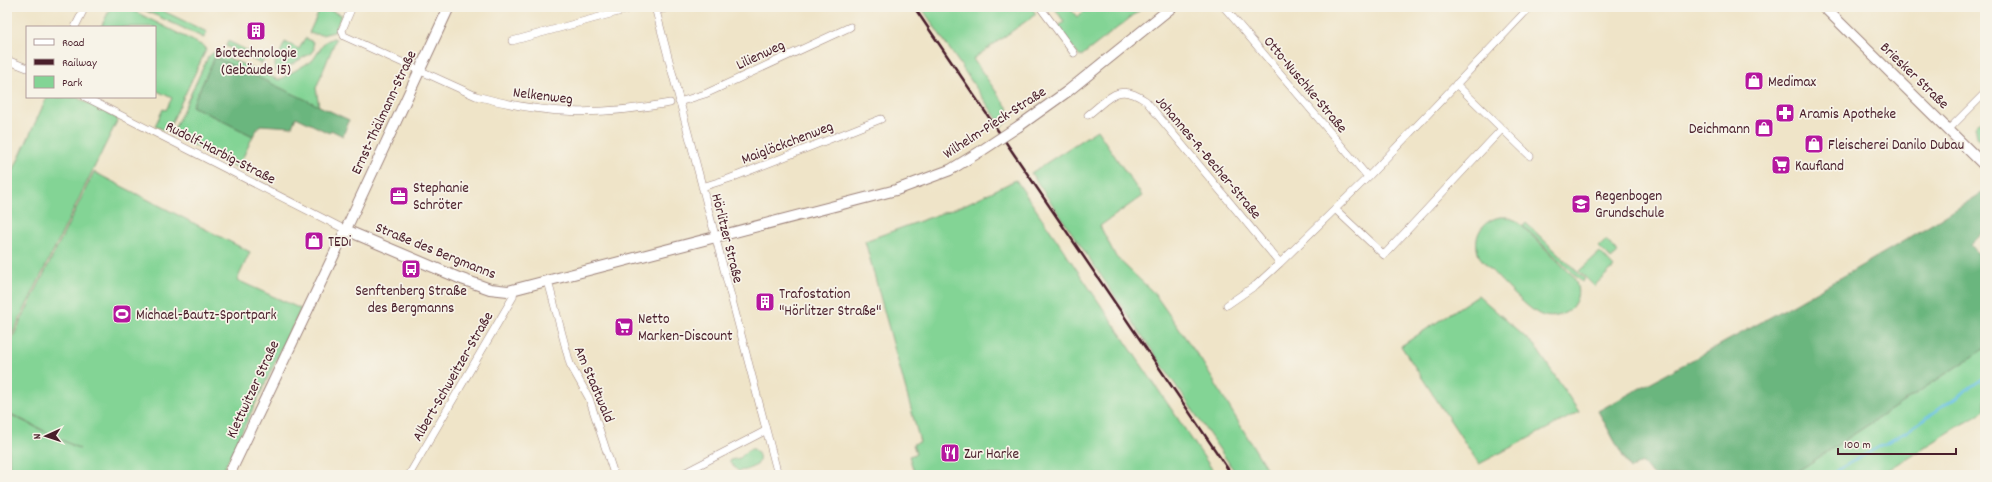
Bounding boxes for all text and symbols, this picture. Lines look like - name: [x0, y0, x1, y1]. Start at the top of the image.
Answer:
- building icon: Biotechnologie (Gebäude 15): [245, 20, 267, 42]
- legend: [26, 26, 156, 98]
- street label: Otto-Nuschke-Straße: [1257, 32, 1352, 139]
- text: Road: [62, 35, 84, 52]
- street label: Lilienweg: [733, 35, 789, 77]
- street label: Briesker Straße: [1874, 38, 1953, 115]
- place label: Biotechnologie (Gebäude 15): [215, 43, 297, 82]
- street label: Ernst-Thälmann-Straße: [346, 47, 423, 179]
- text: Railway: [62, 55, 98, 72]
- shop icon: Medimax: [1743, 70, 1765, 92]
- place label: Medimax: [1768, 72, 1817, 94]
- text: Park: [62, 75, 83, 92]
- street label: Nelkenweg: [512, 82, 574, 112]
- street label: Wilhelm-Pieck-Straße: [939, 82, 1051, 165]
- street label: Johannes-R.-Becher-Straße: [1149, 92, 1266, 225]
- pharmacy icon: Aramis Apotheke: [1774, 102, 1796, 124]
- place label: Aramis Apotheke: [1799, 104, 1897, 126]
- street label: Rudolf-Harbig-Straße: [161, 116, 279, 191]
- street label: Maiglöckchenweg: [739, 116, 837, 171]
- shop icon: Deichmann: [1753, 117, 1775, 139]
- place label: Deichmann: [1689, 119, 1750, 141]
- shop icon: Fleischerei Danilo Dubau: [1803, 133, 1825, 155]
- place label: Fleischerei Danilo Dubau: [1828, 135, 1964, 157]
- supermarket icon: Kaufland: [1770, 154, 1792, 176]
- place label: Kaufland: [1795, 156, 1844, 178]
- place label: Stephanie Schröter: [413, 178, 469, 217]
- office icon: Stephanie Schröter: [388, 185, 410, 207]
- place label: Regenbogen Grundschule: [1595, 186, 1665, 225]
- street label: Hörlitzer Straße: [704, 191, 748, 286]
- school or university icon: Regenbogen Grundschule: [1570, 193, 1592, 215]
- street label: Straße des Bergmanns: [371, 218, 499, 286]
- shop icon: TEDi: [303, 230, 325, 252]
- place label: TEDi: [328, 232, 352, 254]
- bus stop icon: Senftenberg Straße des Bergmanns: [400, 258, 422, 280]
- place label: Senftenberg Straße des Bergmanns: [355, 281, 467, 320]
- place label: Trafostation "Hörlitzer Straße": [779, 284, 881, 323]
- building icon: Trafostation "Hörlitzer Straße": [754, 291, 776, 313]
- sports icon: Michael-Bautz-Sportpark: [111, 303, 133, 325]
- place label: Michael-Bautz-Sportpark: [136, 305, 277, 327]
- street label: Albert-Schweitzer-Straße: [408, 308, 500, 446]
- place label: Netto Marken-Discount: [638, 309, 733, 348]
- supermarket icon: Netto Marken-Discount: [613, 316, 635, 338]
- street label: Klettwitzer Straße: [221, 337, 286, 442]
- street label: Am Stadtwald: [567, 343, 619, 426]
- north arrow: [26, 416, 66, 456]
- scale bar: [1838, 430, 1956, 456]
- text: N: [30, 433, 46, 440]
- text: 100 m: [1844, 437, 1871, 454]
- restaurant icon: Zur Harke: [939, 442, 961, 464]
- place label: Zur Harke: [964, 444, 1020, 466]

